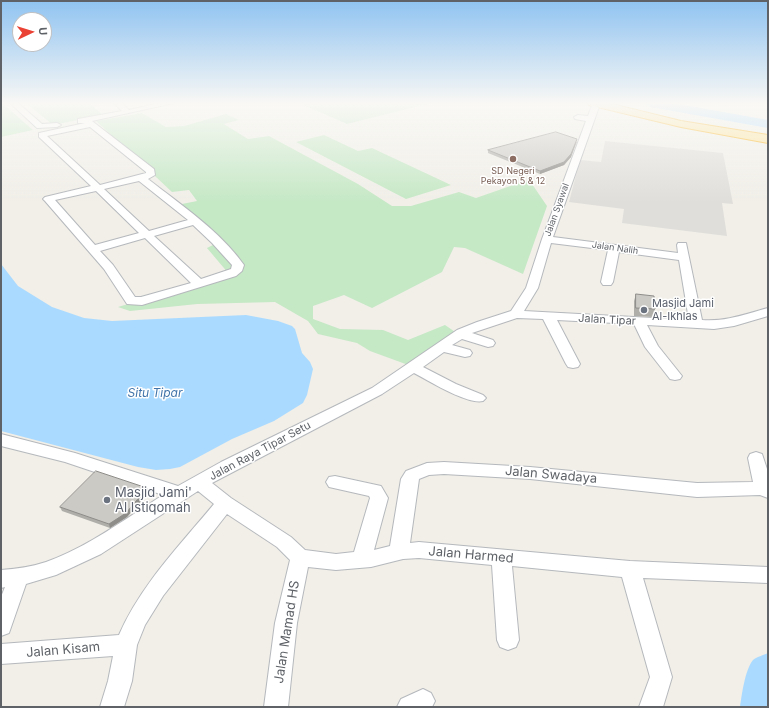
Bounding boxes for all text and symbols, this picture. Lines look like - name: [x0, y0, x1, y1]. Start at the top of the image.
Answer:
- north arrow: [12, 12, 52, 52]
- text: U: [36, 27, 50, 36]
- marker: SD Negeri Pekayon 5 & 12: [508, 154, 518, 164]
- place label: SD Negeri Pekayon 5 & 12: [481, 166, 545, 187]
- street label: Jalan Syawal: [542, 182, 572, 238]
- street label: Jalan Nalih: [591, 239, 639, 257]
- place label: Masjid Jami Al-Ikhlas: [652, 297, 714, 323]
- marker: Masjid Jami Al-Ikhlas: [639, 305, 649, 315]
- street label: Jalan Tipar: [578, 312, 636, 328]
- water label: Situ Tipar: [128, 386, 182, 400]
- street label: Jalan Raya Tipar Setu: [207, 419, 313, 483]
- street label: Jalan Swadaya: [504, 463, 598, 487]
- place label: Masjid Jami' Al Istiqomah: [115, 485, 192, 516]
- marker: Masjid Jami' Al Istiqomah: [102, 495, 112, 505]
- street label: Jalan Harmed: [428, 544, 514, 566]
- street label: Jalan Mamad HS: [271, 579, 303, 685]
- street label: Jalan Kisam: [25, 639, 101, 661]

